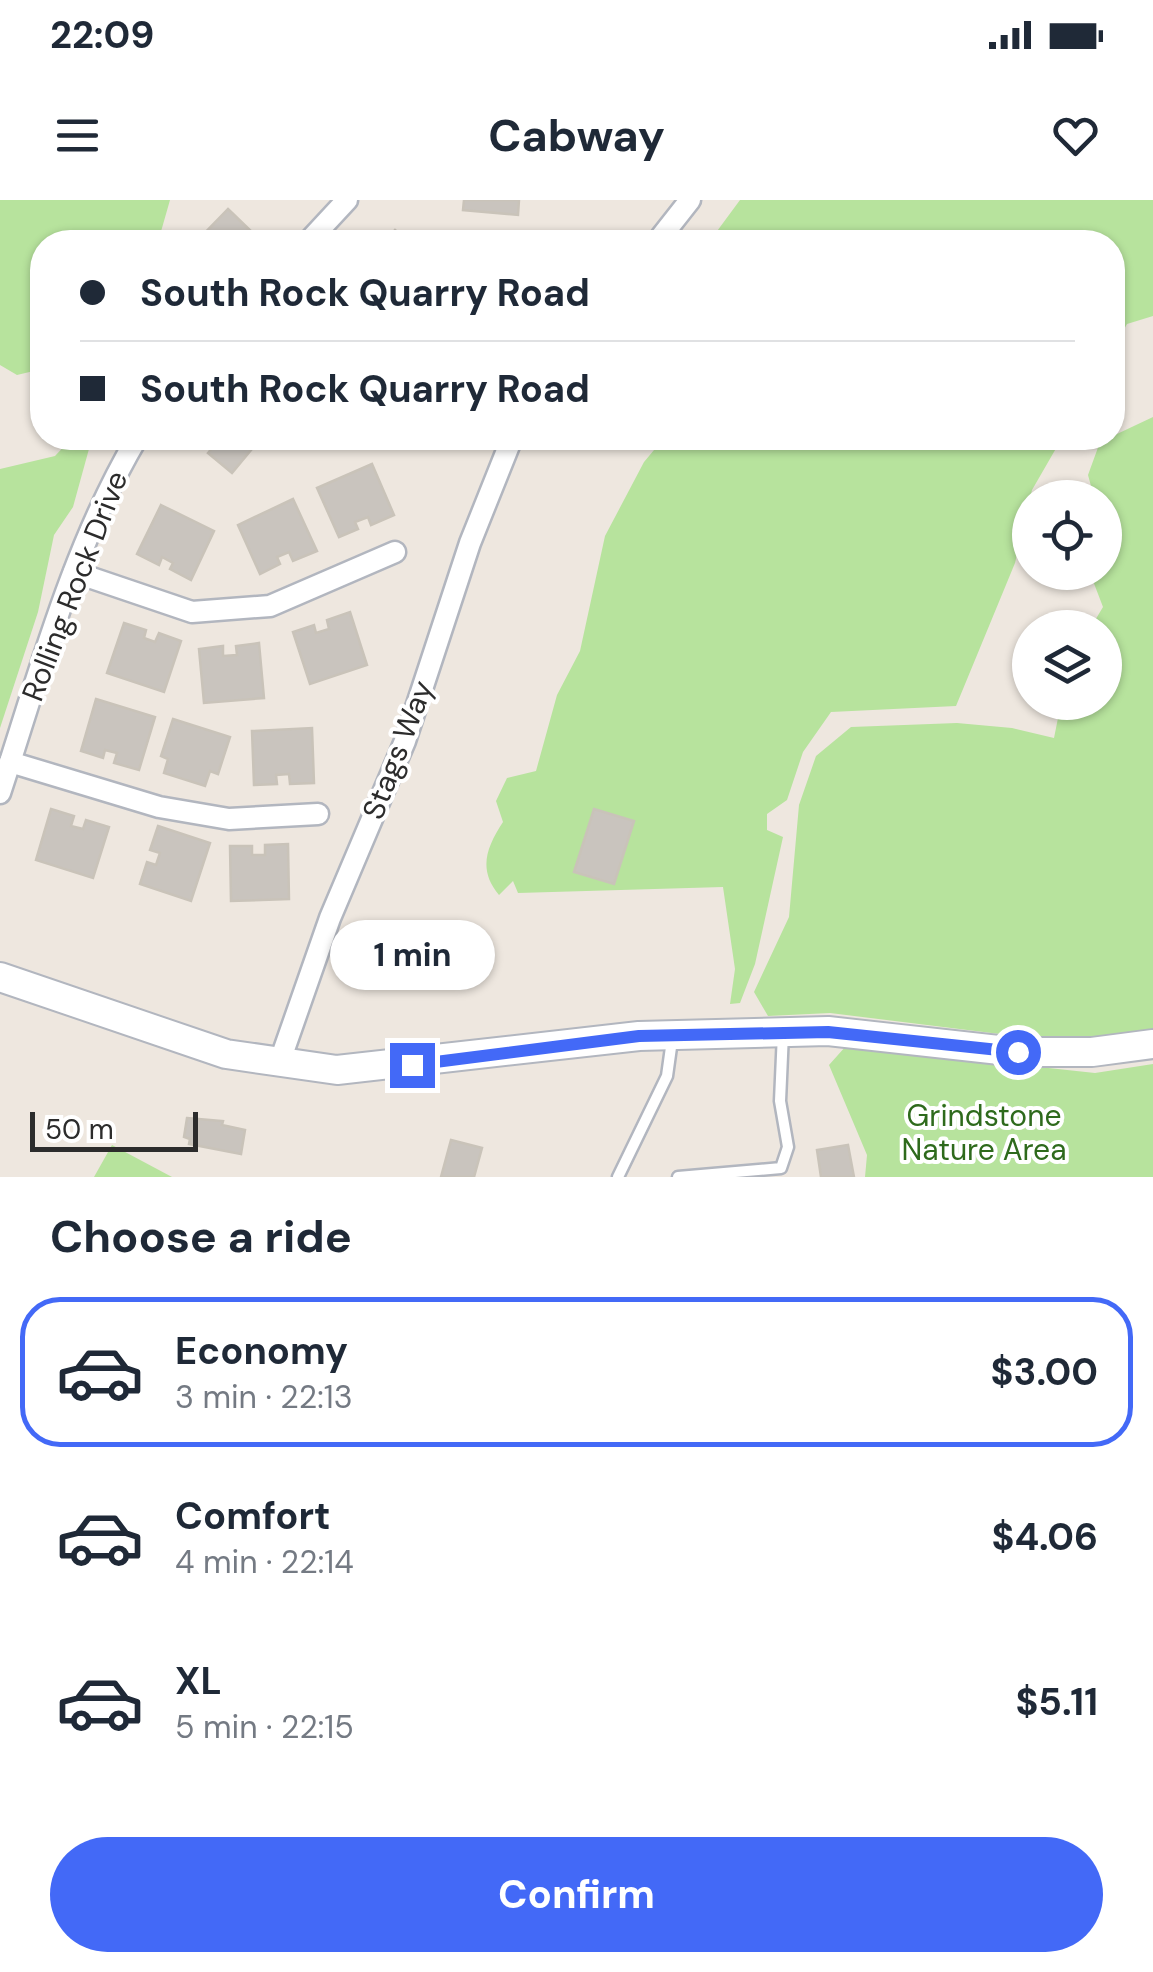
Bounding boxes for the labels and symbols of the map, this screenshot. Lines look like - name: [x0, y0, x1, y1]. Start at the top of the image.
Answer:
- street label: Rolling Rock Drive: [13, 465, 136, 706]
- street label: Stags Way: [353, 675, 442, 825]
- callout: 1 min: [330, 920, 494, 990]
- route start: [996, 1030, 1041, 1075]
- route end: [390, 1043, 435, 1088]
- park label: Grindstone Nature Area: [902, 1096, 1066, 1169]
- scale bar: [30, 1107, 198, 1151]

